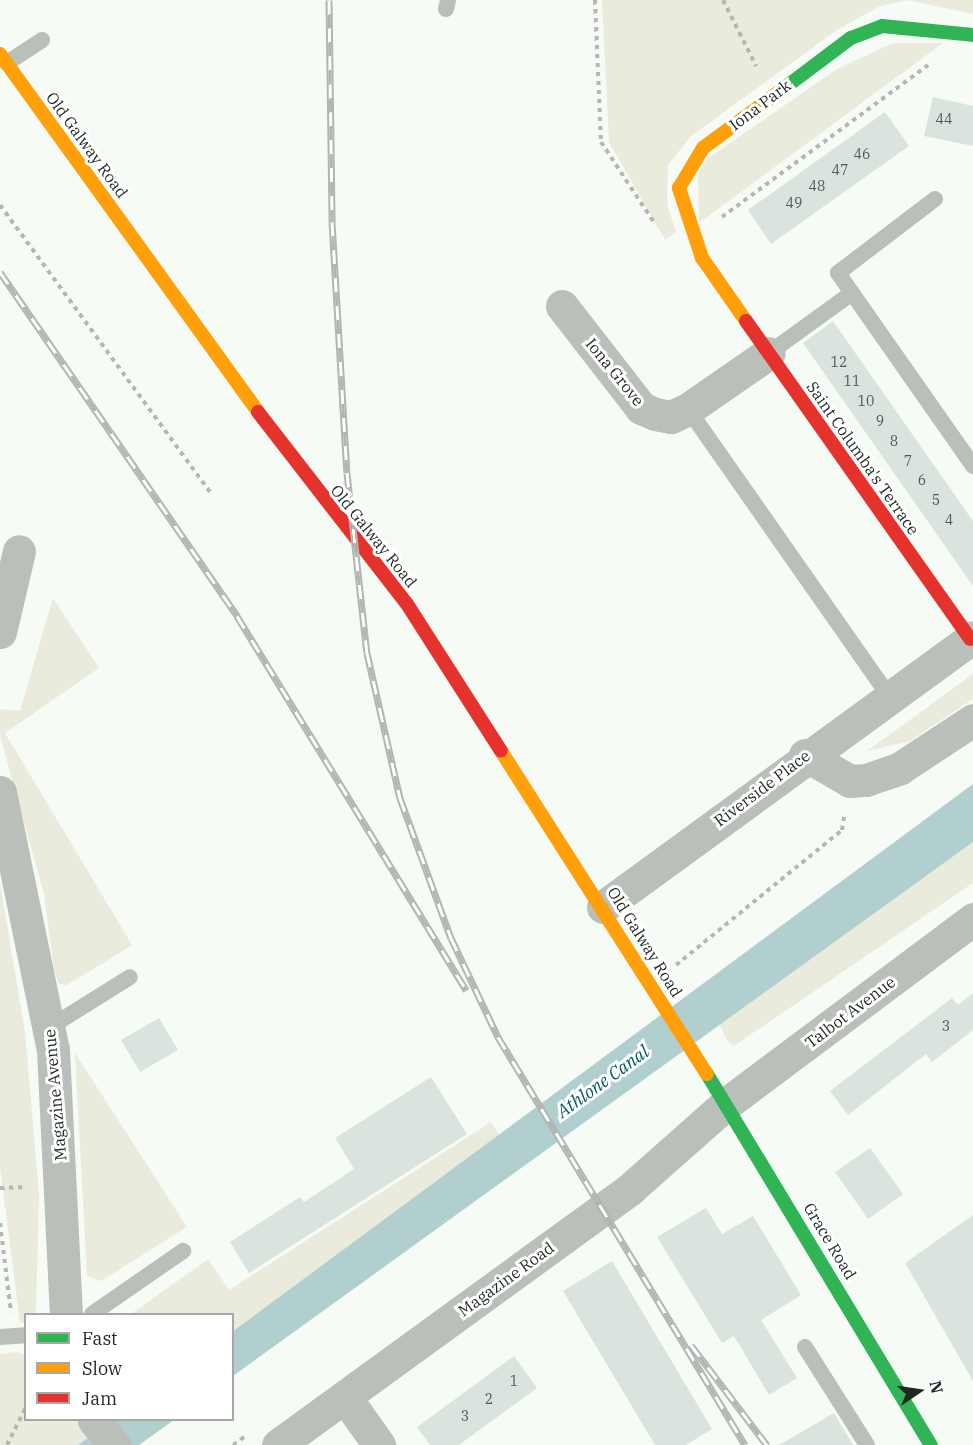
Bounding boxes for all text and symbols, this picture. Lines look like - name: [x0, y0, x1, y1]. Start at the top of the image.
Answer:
- street label: Iona Park: [725, 76, 795, 134]
- street label: Old Galway Road: [42, 88, 132, 202]
- house number: 44: [936, 111, 952, 127]
- house number: 46: [854, 146, 870, 162]
- house number: 47: [832, 162, 848, 178]
- house number: 48: [809, 178, 825, 194]
- house number: 49: [786, 195, 802, 211]
- street label: Iona Grove: [582, 334, 648, 410]
- house number: 12: [831, 354, 847, 370]
- house number: 11: [844, 373, 860, 389]
- street label: Saint Columba's Terrace: [803, 378, 923, 538]
- house number: 10: [858, 393, 874, 409]
- house number: 9: [876, 413, 884, 429]
- house number: 8: [890, 433, 898, 449]
- house number: 7: [904, 453, 912, 469]
- house number: 6: [918, 472, 926, 488]
- street label: Old Galway Road: [327, 481, 421, 591]
- house number: 5: [932, 492, 940, 508]
- house number: 4: [945, 512, 953, 528]
- street label: Riverside Place: [710, 746, 814, 830]
- street label: Old Galway Road: [603, 883, 687, 1001]
- street label: Talbot Avenue: [801, 972, 899, 1052]
- house number: 3: [942, 1018, 950, 1034]
- street label: Magazine Avenue: [40, 1028, 70, 1162]
- water label: Athlone Canal: [553, 1041, 653, 1123]
- street label: Grace Road: [800, 1199, 860, 1283]
- street label: Magazine Road: [454, 1238, 558, 1320]
- legend: [24, 1313, 234, 1421]
- text: Fast: [82, 1327, 117, 1350]
- text: Slow: [82, 1357, 122, 1380]
- north arrow: [889, 1361, 949, 1421]
- house number: 1: [510, 1373, 518, 1389]
- text: N: [925, 1379, 948, 1395]
- text: Jam: [82, 1387, 117, 1410]
- house number: 2: [485, 1391, 493, 1407]
- house number: 3: [461, 1408, 469, 1424]

